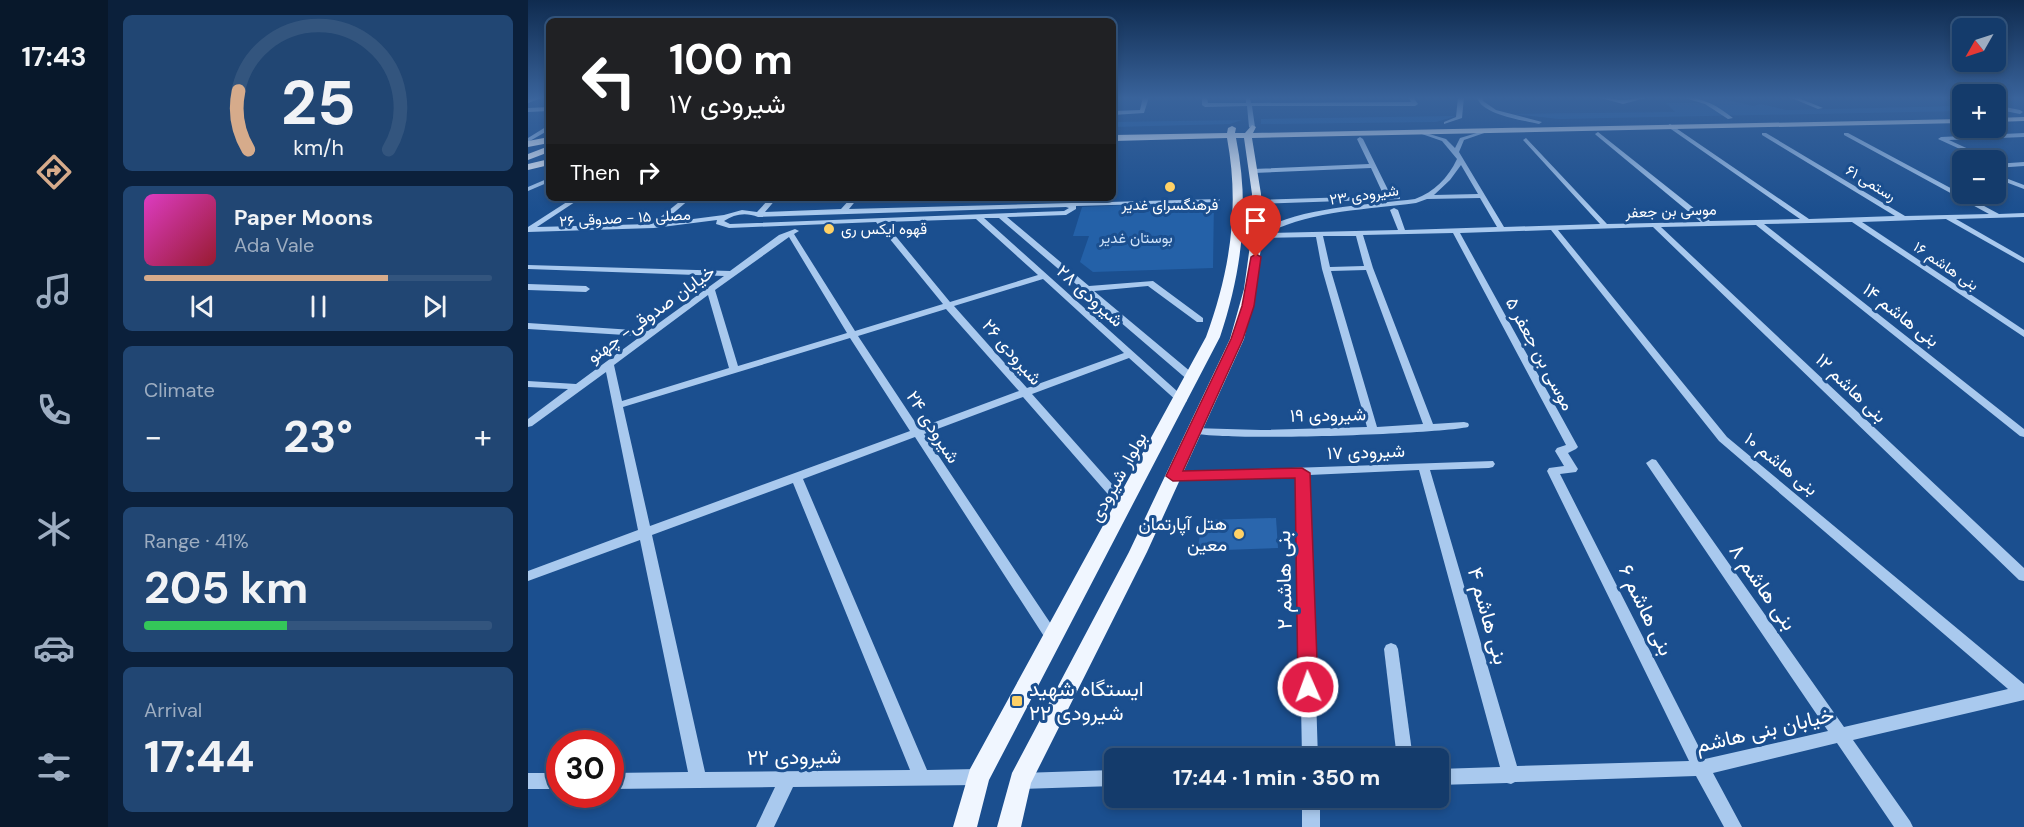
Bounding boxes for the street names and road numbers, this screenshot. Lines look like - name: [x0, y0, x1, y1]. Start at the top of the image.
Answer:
- street label: رستمی ۶۱: [1842, 160, 1900, 206]
- street label: شیرودی ۲۳: [1328, 180, 1400, 210]
- street label: موسی بن جعفر: [1624, 199, 1717, 223]
- street label: مصلی ۱۵ - صدوقی ۲۶: [559, 205, 691, 231]
- street label: بنی هاشم ۱۶: [1910, 237, 1982, 295]
- street label: خیابان صدوقی- چهنو: [582, 259, 720, 369]
- street label: شیرودی ۲۸: [1051, 260, 1129, 332]
- street label: بنی هاشم ۱۴: [1858, 278, 1944, 352]
- street label: موسی بن جعفر ۵: [1500, 293, 1580, 415]
- street label: شیرودی ۲۶: [977, 314, 1047, 390]
- street label: بنی هاشم ۱۲: [1810, 348, 1892, 428]
- street label: شیرودی ۲۴: [901, 386, 965, 468]
- street label: شیرودی ۱۹: [1290, 402, 1366, 428]
- street label: بنی هاشم ۱۰: [1739, 427, 1823, 501]
- street label: بولوار شیرودی: [1084, 428, 1152, 526]
- street label: شیرودی ۱۷: [1327, 439, 1405, 465]
- street label: بنی هاشم ۲: [1269, 530, 1299, 630]
- street label: بنی هاشم ۸: [1723, 538, 1803, 636]
- street label: بنی هاشم ۶: [1612, 560, 1680, 660]
- street label: بنی هاشم ۴: [1461, 564, 1515, 668]
- street label: خیابان بنی هاشم: [1693, 700, 1837, 760]
- street label: شیرودی ۲۲: [747, 742, 841, 772]

